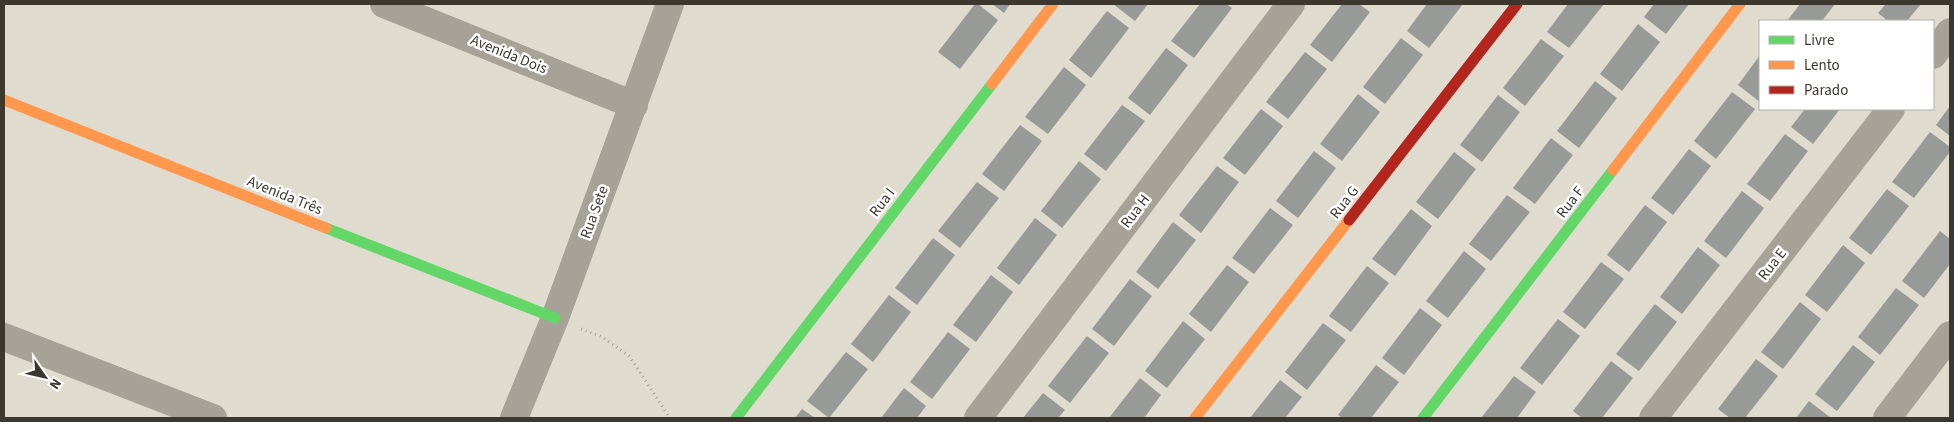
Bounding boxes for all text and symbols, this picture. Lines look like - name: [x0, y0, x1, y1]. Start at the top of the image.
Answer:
- legend: [1759, 20, 1934, 110]
- street label: Avenida Dois: [468, 30, 550, 79]
- text: Livre: [1804, 30, 1834, 51]
- text: Lento: [1804, 55, 1840, 76]
- text: Parado: [1804, 80, 1848, 101]
- street label: Avenida Três: [244, 171, 326, 220]
- street label: Rua G: [1325, 181, 1364, 223]
- street label: Rua F: [1552, 182, 1590, 222]
- street label: Rua Sete: [575, 183, 614, 242]
- street label: Rua I: [865, 184, 900, 221]
- street label: Rua H: [1116, 190, 1155, 232]
- street label: Rua E: [1753, 244, 1792, 285]
- north arrow: [20, 352, 70, 402]
- text: N: [44, 374, 66, 393]

